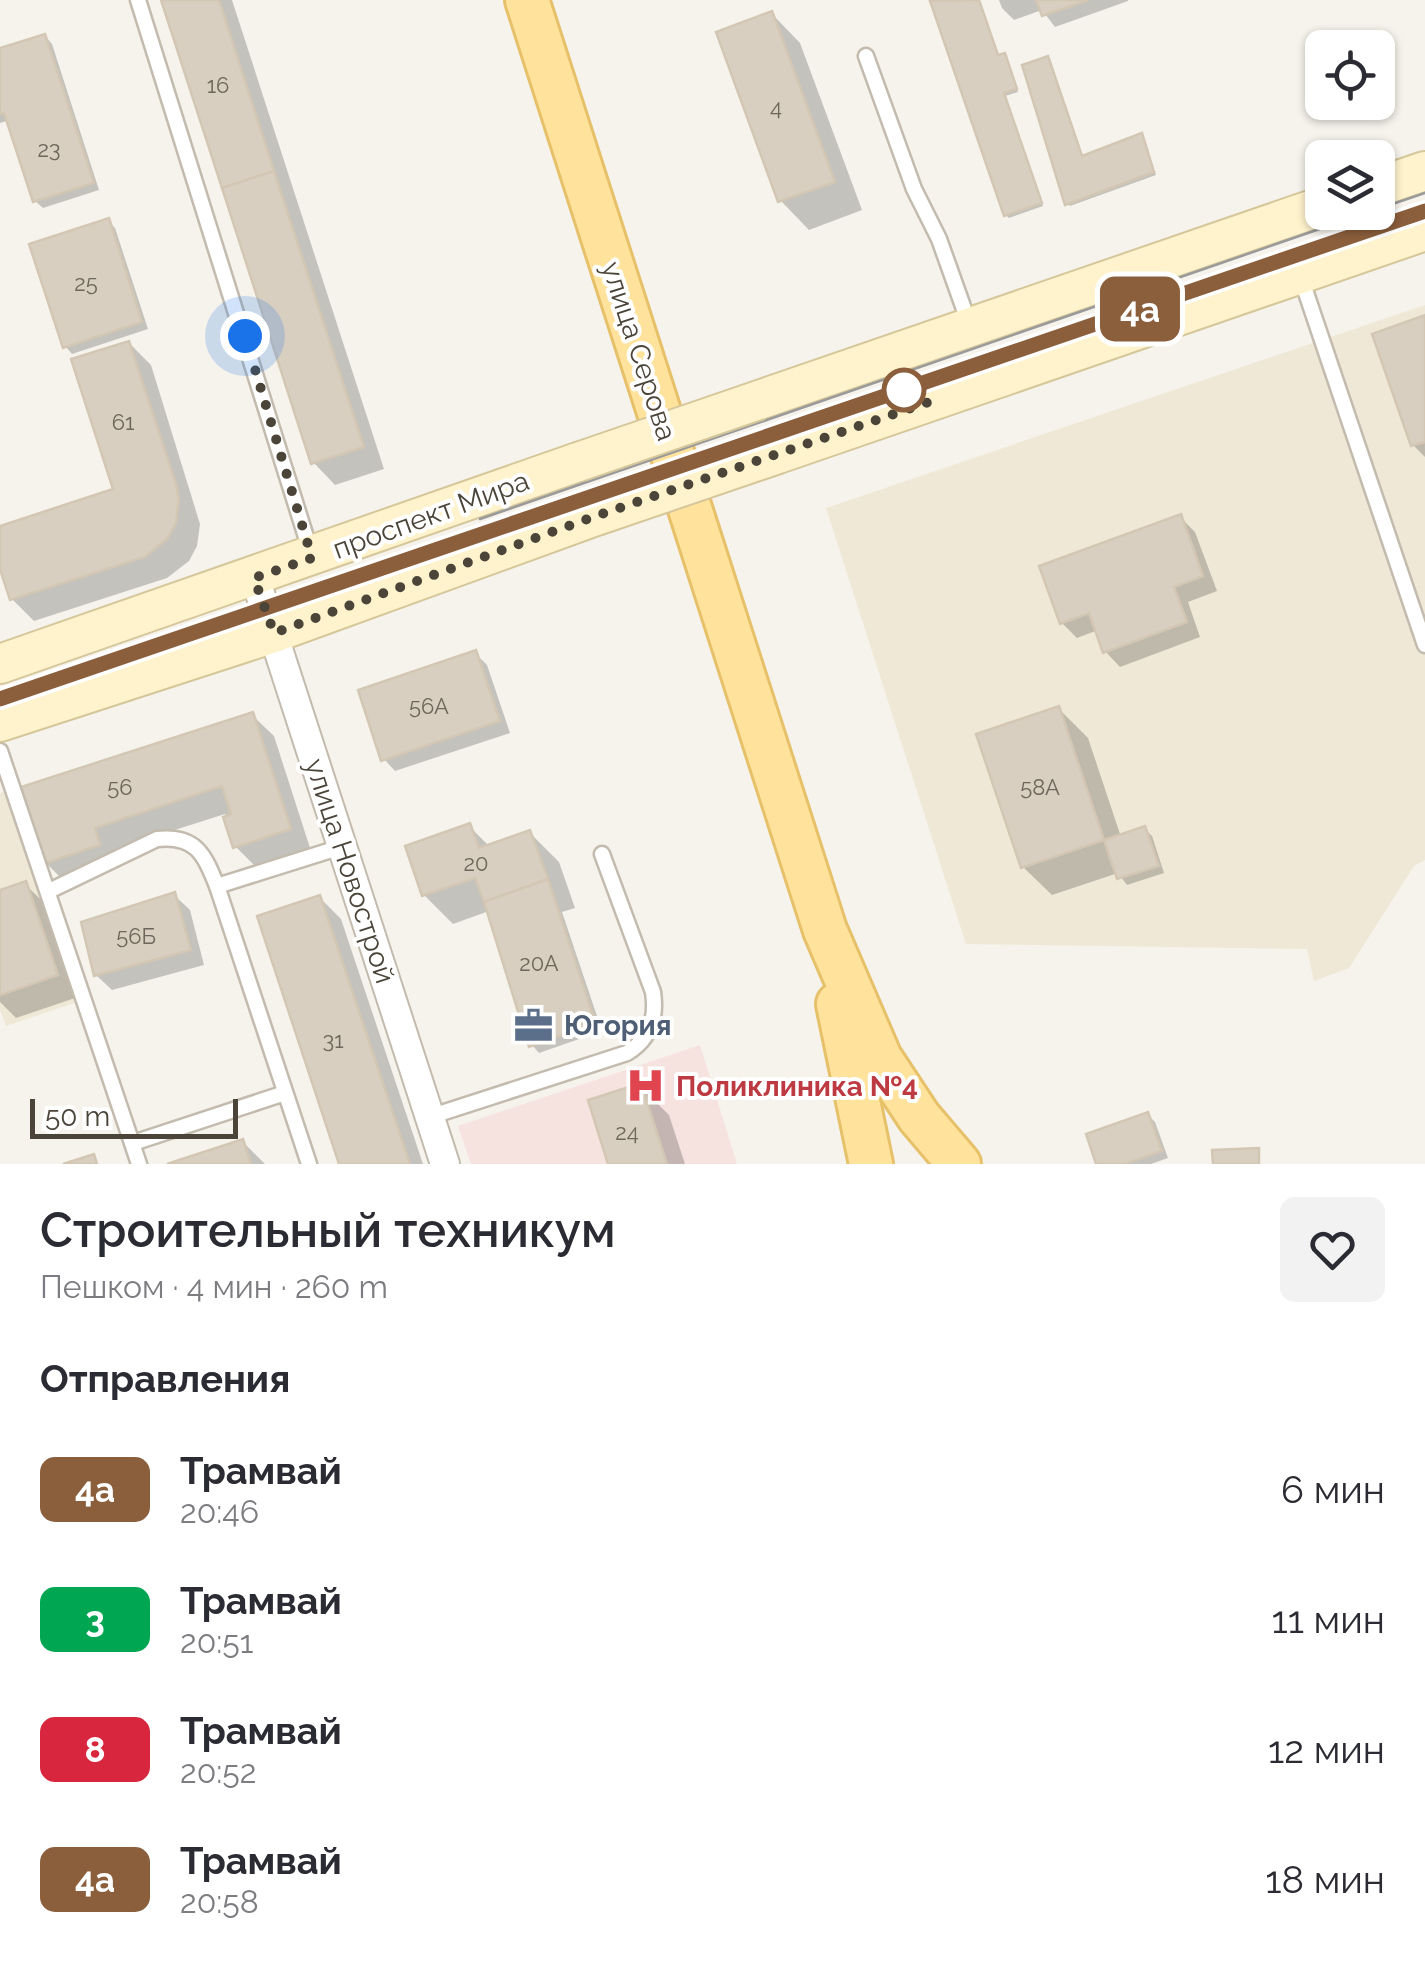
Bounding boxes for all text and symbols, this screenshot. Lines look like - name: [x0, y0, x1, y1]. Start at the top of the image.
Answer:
- map controls: [1305, 30, 1395, 230]
- button: locate: [1305, 30, 1395, 120]
- house number: 16: [207, 72, 229, 98]
- house number: 4: [770, 94, 782, 120]
- house number: 23: [37, 136, 61, 162]
- button: layers: [1305, 140, 1395, 230]
- street label: улица Серова: [595, 257, 683, 445]
- house number: 25: [74, 270, 98, 296]
- line badge: 4а: [1095, 276, 1185, 342]
- text: 4а: [1120, 289, 1160, 330]
- your location: [220, 311, 270, 361]
- unlabelled marker: [883, 369, 925, 411]
- house number: 61: [112, 409, 134, 435]
- street label: проспект Мира: [328, 464, 534, 566]
- house number: 56А: [409, 693, 449, 719]
- street label: улица Новострой: [298, 754, 402, 988]
- house number: 56: [107, 774, 133, 800]
- house number: 58А: [1020, 774, 1060, 800]
- house number: 20: [464, 850, 488, 876]
- house number: 56Б: [116, 923, 156, 949]
- house number: 20А: [519, 950, 559, 976]
- office icon: Югория: [513, 1004, 555, 1046]
- place label: Югория: [564, 1009, 672, 1042]
- house number: 31: [322, 1027, 344, 1053]
- hospital icon: Поликлиника №4: [625, 1065, 667, 1107]
- place label: Поликлиника №4: [676, 1070, 918, 1103]
- scale bar: [30, 1094, 238, 1138]
- text: 50 m: [45, 1100, 110, 1133]
- house number: 24: [615, 1119, 639, 1145]
- button: heart: [1280, 1197, 1385, 1302]
- text: Строительный техникум: [40, 1202, 616, 1258]
- text: Пешком · 4 мин · 260 m: [40, 1268, 388, 1305]
- text: Отправления: [40, 1356, 290, 1401]
- text: Трамвай: [180, 1448, 342, 1493]
- text: 6 мин: [1281, 1467, 1385, 1512]
- text: 4а: [75, 1469, 115, 1510]
- text: 20:46: [180, 1493, 259, 1530]
- text: Трамвай: [180, 1578, 342, 1623]
- text: 11 мин: [1271, 1597, 1385, 1642]
- text: 3: [85, 1599, 105, 1640]
- text: 20:51: [180, 1623, 253, 1660]
- text: Трамвай: [180, 1708, 342, 1753]
- text: 12 мин: [1268, 1727, 1385, 1772]
- text: 8: [84, 1729, 106, 1770]
- text: 20:52: [180, 1753, 256, 1790]
- text: Трамвай: [180, 1838, 342, 1883]
- text: 18 мин: [1265, 1857, 1385, 1902]
- text: 4а: [75, 1859, 115, 1900]
- text: 20:58: [180, 1883, 259, 1920]

